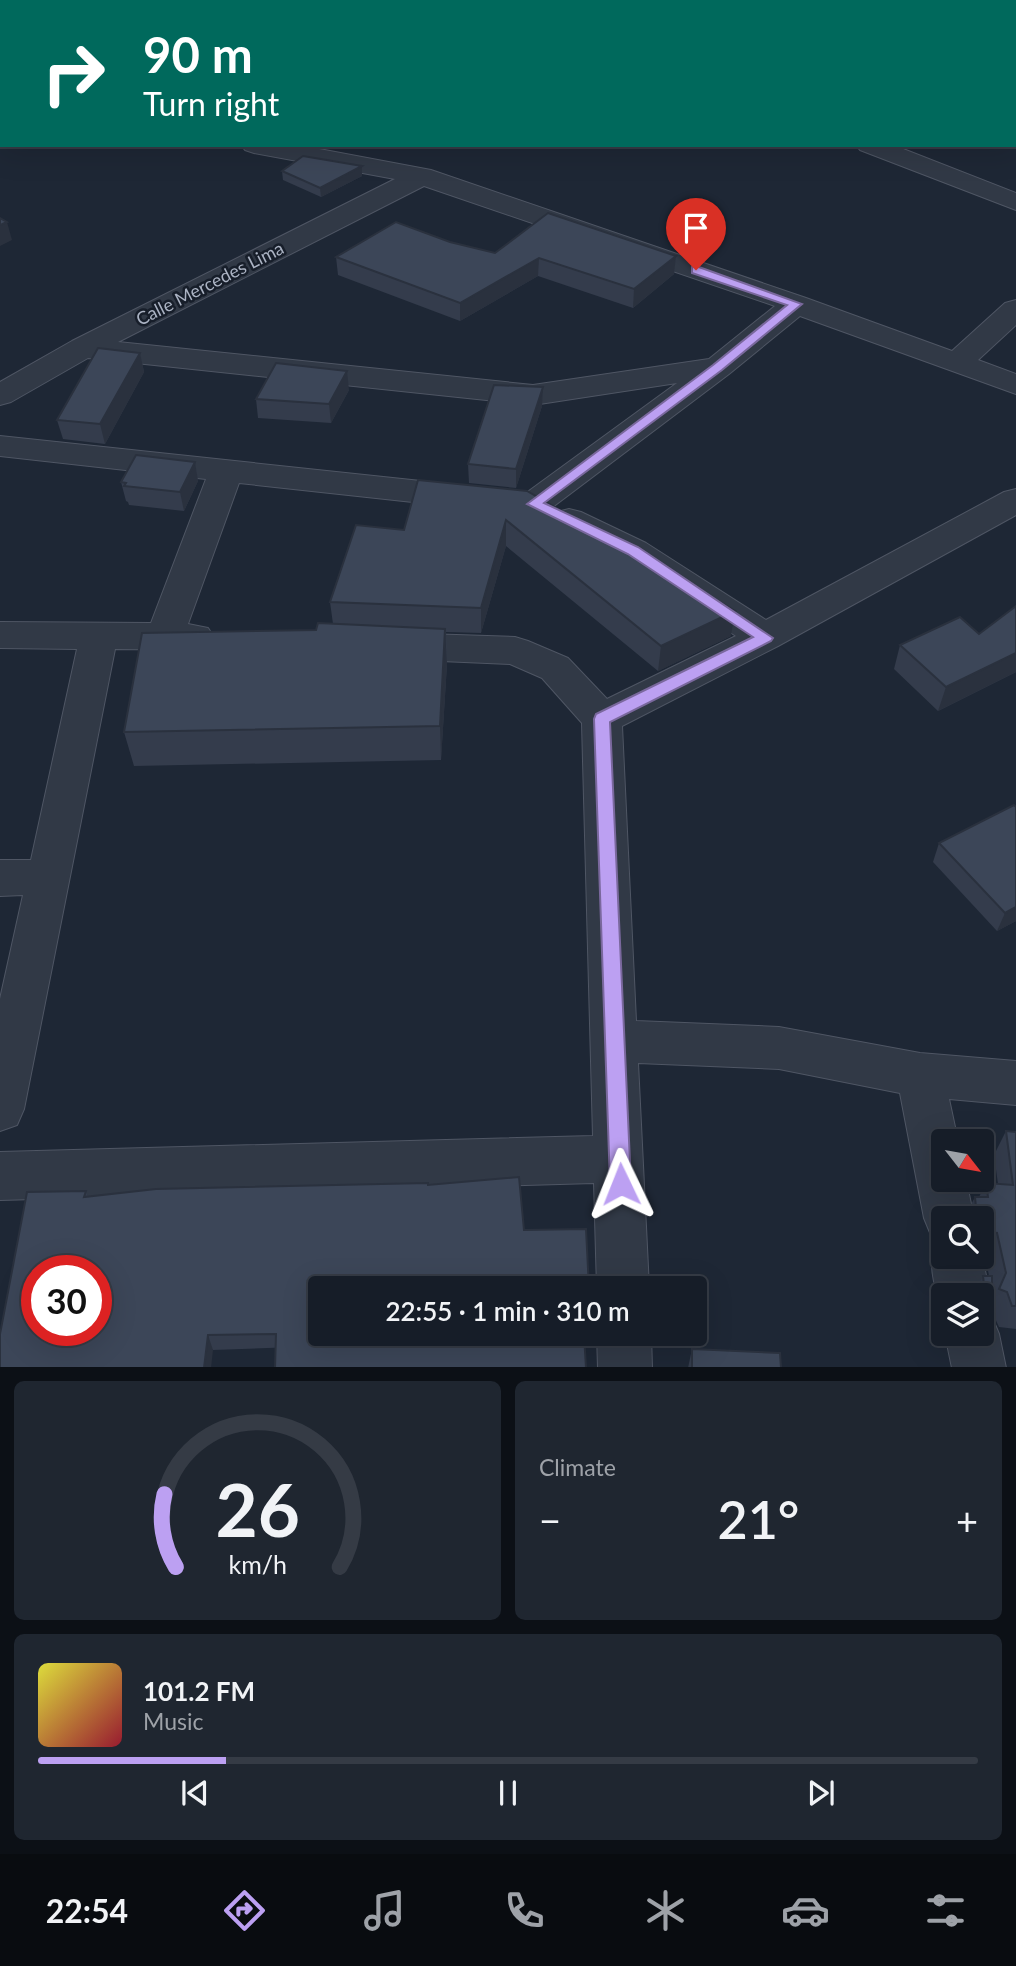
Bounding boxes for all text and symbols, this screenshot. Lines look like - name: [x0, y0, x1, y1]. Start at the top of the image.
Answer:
- text: 90 m: [143, 25, 253, 83]
- icon: right: [28, 28, 119, 119]
- text: Turn right: [143, 84, 279, 123]
- pin: [666, 198, 726, 270]
- icon: arrive: [677, 209, 715, 247]
- street label: Calle Mercedes Lima: [132, 236, 287, 330]
- north arrow: [931, 1129, 994, 1192]
- map controls: [931, 1129, 994, 1346]
- position arrow: [584, 1147, 658, 1221]
- button: search: [931, 1206, 994, 1269]
- speed limit sign: 30: [21, 1255, 112, 1346]
- button: layers: [931, 1283, 994, 1346]
- text: 22:55 · 1 min · 310 m: [385, 1295, 630, 1327]
- text: Climate: [539, 1453, 616, 1481]
- text: 26: [215, 1465, 300, 1553]
- text: 21°: [718, 1488, 799, 1550]
- text: −: [539, 1497, 561, 1543]
- text: +: [956, 1497, 978, 1543]
- text: km/h: [228, 1548, 287, 1578]
- text: 101.2 FM: [143, 1675, 255, 1707]
- text: Music: [143, 1707, 203, 1735]
- icon: previous: [176, 1774, 214, 1812]
- icon: pause: [489, 1774, 527, 1812]
- icon: next: [802, 1774, 840, 1812]
- icon: directions: [220, 1886, 269, 1935]
- icon: music: [360, 1886, 409, 1935]
- icon: phone: [500, 1886, 549, 1935]
- icon: climate: [641, 1886, 690, 1935]
- icon: car: [781, 1886, 830, 1935]
- icon: filters: [921, 1886, 970, 1935]
- text: 22:54: [46, 1891, 128, 1930]

